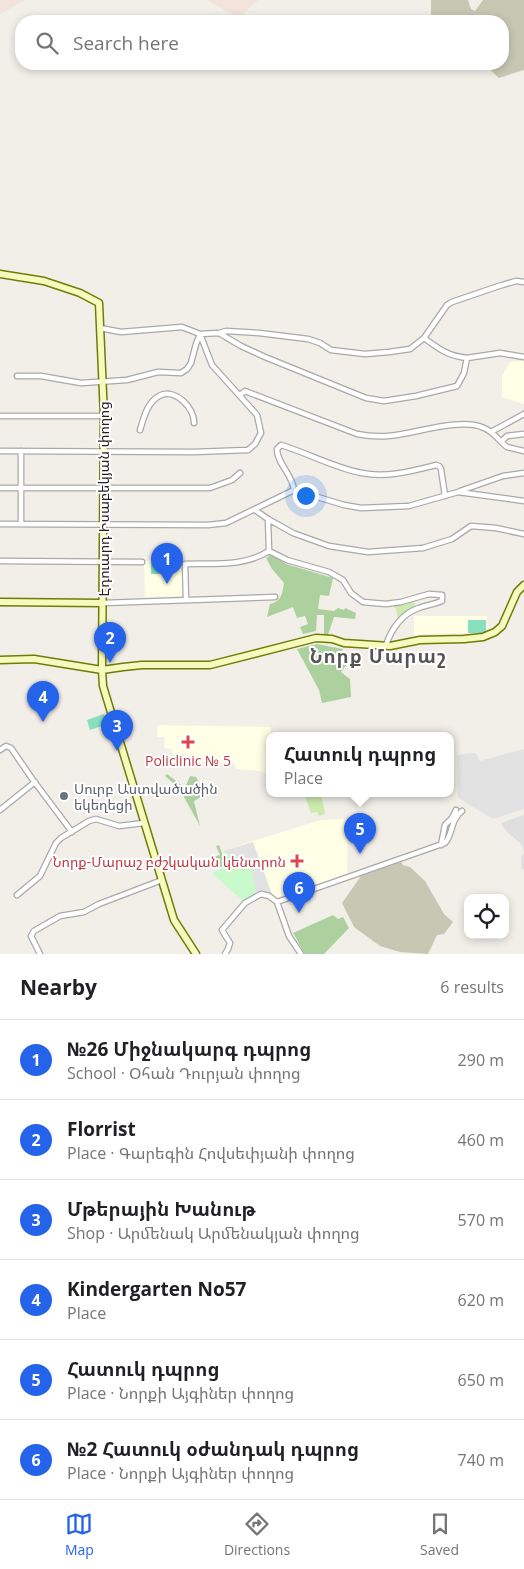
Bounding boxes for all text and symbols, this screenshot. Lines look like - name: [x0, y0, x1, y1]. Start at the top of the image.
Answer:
- search box: [15, 15, 509, 70]
- icon: search: [33, 29, 61, 57]
- text: Search here: [73, 30, 179, 56]
- street label: Էդուարդ Իսաբեկյան փողոց: [94, 401, 113, 597]
- your location: [293, 483, 319, 509]
- pin: 1: [151, 543, 183, 584]
- pin: 2: [94, 622, 126, 663]
- district label: Նորք Մարաշ: [310, 643, 446, 669]
- pin: 4: [27, 681, 59, 722]
- pin: 3: [101, 710, 133, 751]
- popup: [266, 732, 454, 797]
- marker: Policlinic № 5: [181, 735, 195, 749]
- text: Հատուկ դպրոց: [284, 741, 436, 767]
- place label: Policlinic № 5: [145, 751, 231, 770]
- text: Place: [284, 767, 323, 789]
- place label: Սուրբ Աստվածածին եկեղեցի: [74, 779, 218, 814]
- marker: Սուրբ Աստվածածին եկեղեցի: [58, 790, 70, 802]
- pin: 5: [344, 813, 376, 854]
- place label: Նորք-Մարաշ բժշկական կենտրոն: [53, 852, 286, 871]
- marker: Նորք-Մարաշ բժշկական կենտրոն: [290, 854, 304, 868]
- pin: 6: [283, 872, 315, 913]
- map controls: [464, 894, 509, 939]
- button: locate: [464, 894, 509, 939]
- text: Nearby: [20, 973, 97, 1001]
- text: 6 results: [440, 976, 504, 998]
- text: №26 Միջնակարգ դպրոց: [67, 1036, 311, 1062]
- text: 1: [31, 1049, 41, 1071]
- text: 290 m: [458, 1049, 504, 1071]
- text: School · Օհան Դուրյան փողոց: [67, 1062, 301, 1084]
- text: Florrist: [67, 1116, 136, 1142]
- text: 2: [31, 1129, 41, 1151]
- text: 460 m: [458, 1129, 504, 1151]
- text: Place · Գարեգին Հովսեփյանի փողոց: [67, 1142, 355, 1164]
- text: Մթերային Խանութ: [67, 1196, 256, 1222]
- text: 3: [31, 1209, 41, 1231]
- text: 570 m: [458, 1209, 504, 1231]
- text: Shop · Արմենակ Արմենակյան փողոց: [67, 1222, 360, 1244]
- text: Kindergarten No57: [67, 1276, 246, 1302]
- text: 4: [31, 1289, 41, 1311]
- text: 620 m: [458, 1289, 504, 1311]
- text: Place: [67, 1302, 106, 1324]
- text: Հատուկ դպրոց: [67, 1356, 219, 1382]
- text: 5: [31, 1369, 41, 1391]
- text: 650 m: [458, 1369, 504, 1391]
- text: Place · Նորքի Այգիներ փողոց: [67, 1382, 294, 1404]
- text: №2 Հատուկ օժանդակ դպրոց: [67, 1436, 359, 1462]
- text: 6: [31, 1449, 41, 1471]
- text: 740 m: [458, 1449, 504, 1471]
- text: Place · Նորքի Այգիներ փողոց: [67, 1462, 294, 1484]
- tab: Map: [65, 1510, 94, 1559]
- tab: Directions: [224, 1510, 290, 1559]
- tab: Saved: [420, 1510, 459, 1559]

